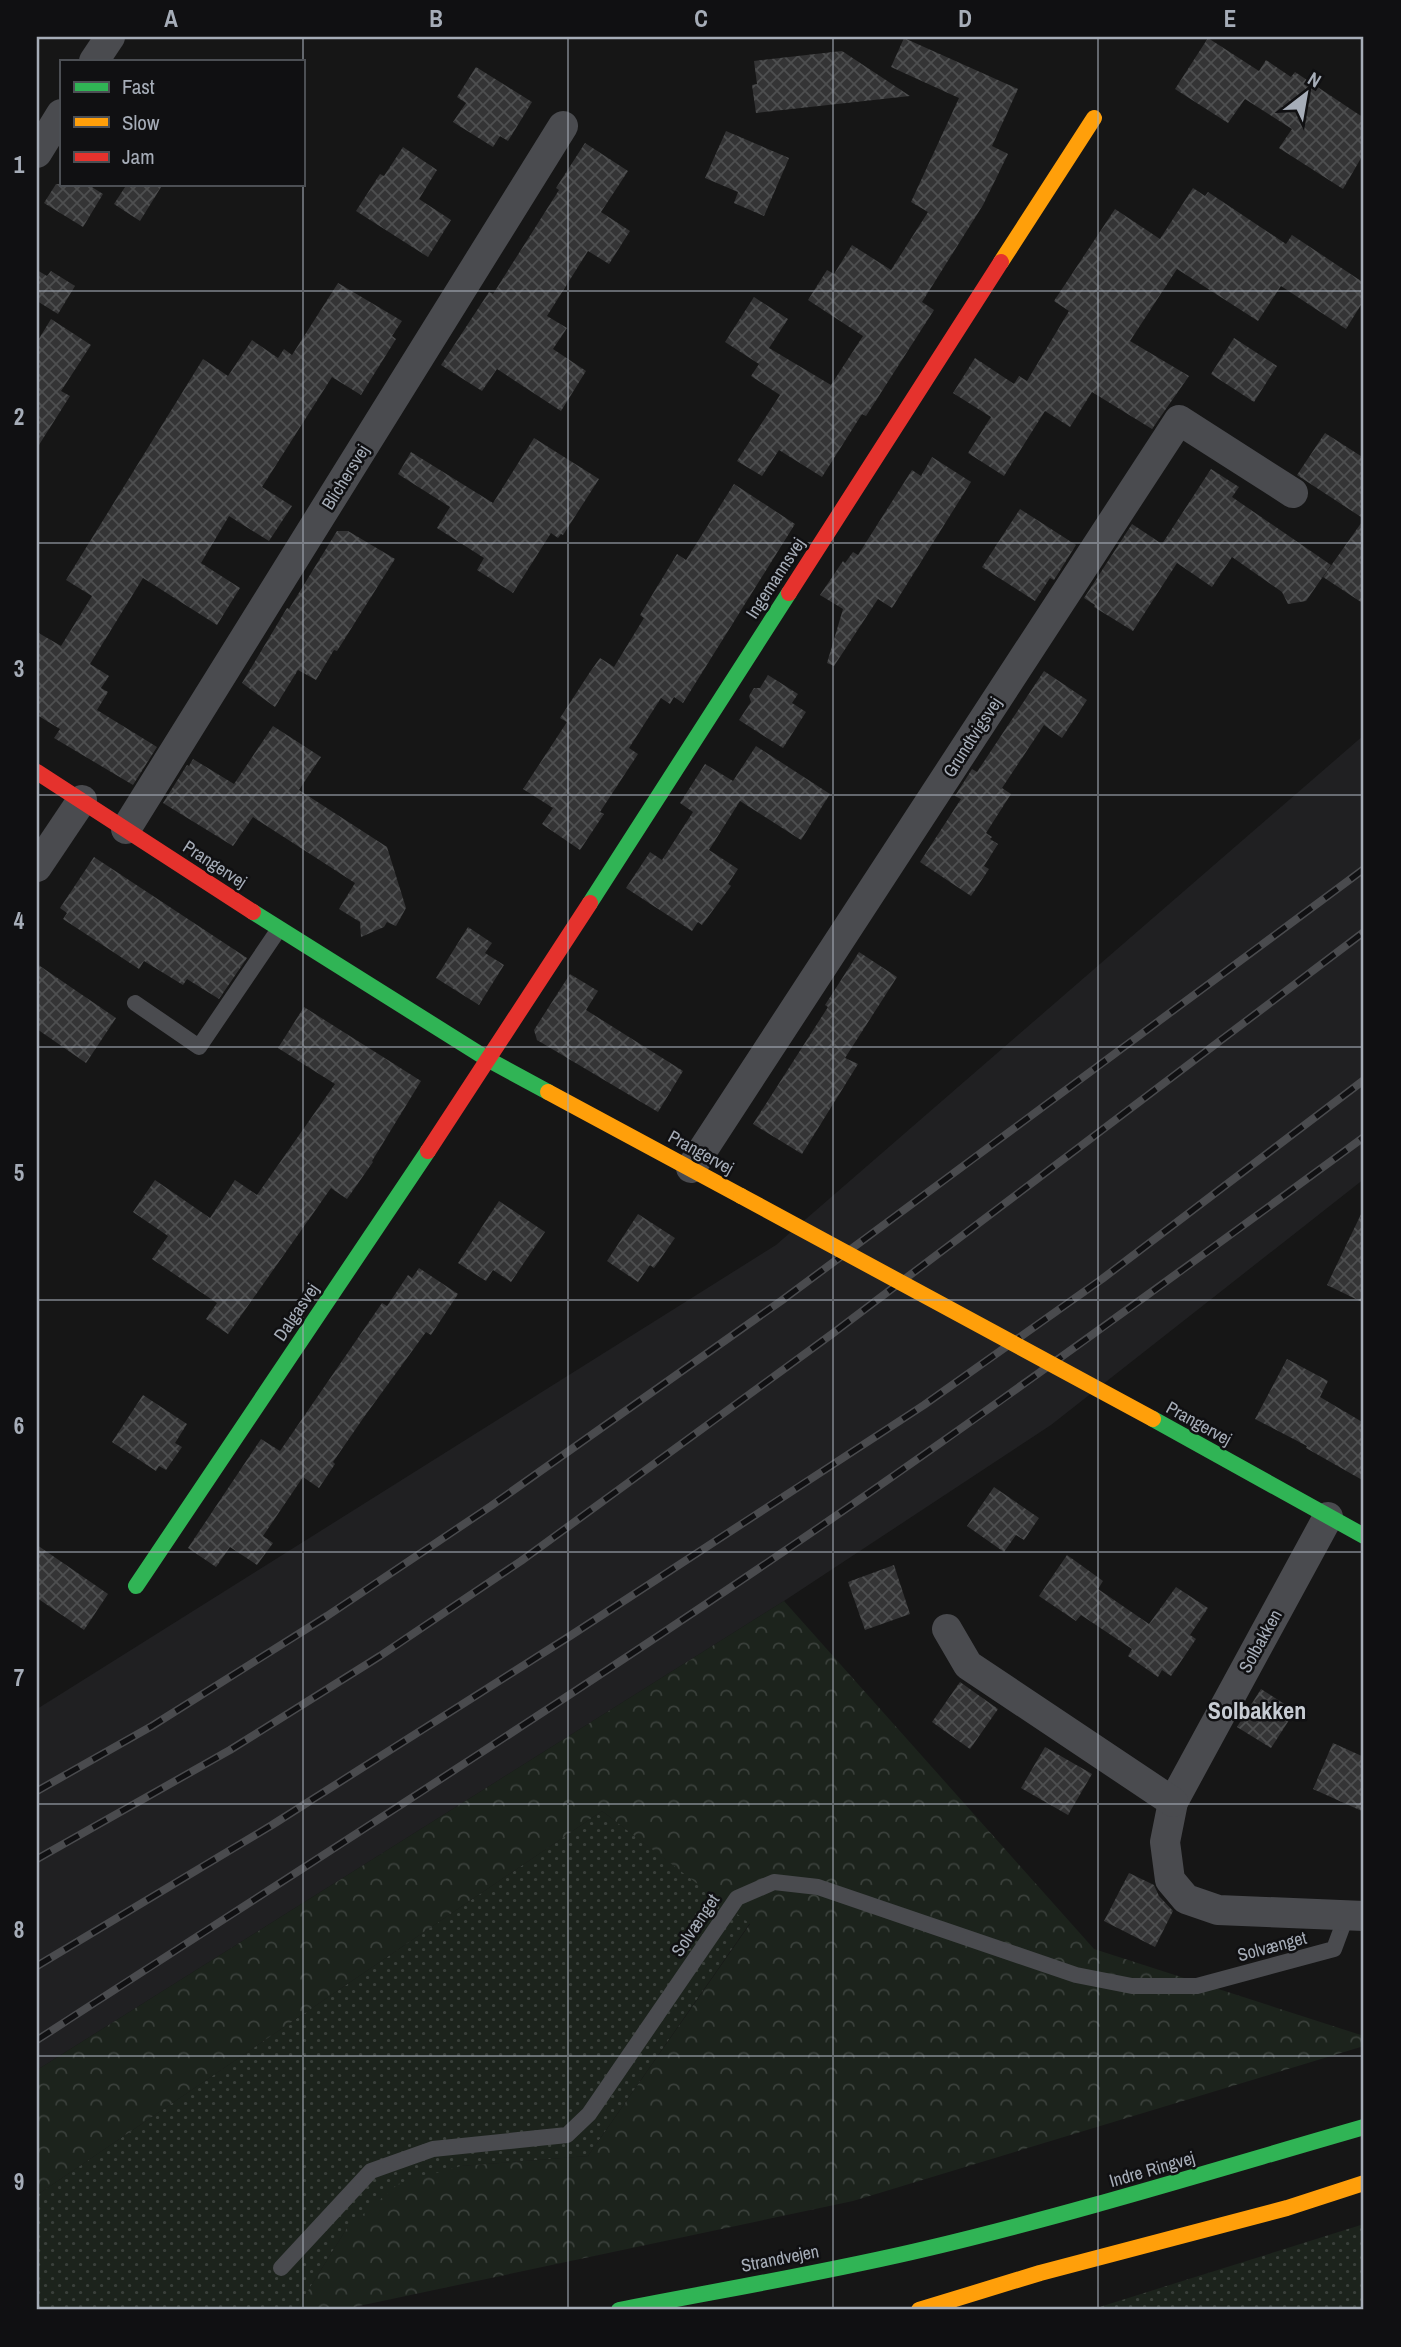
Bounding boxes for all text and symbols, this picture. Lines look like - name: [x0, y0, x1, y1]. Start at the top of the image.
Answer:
- text: A: [164, 3, 178, 34]
- text: B: [429, 3, 443, 34]
- text: C: [694, 3, 708, 34]
- text: D: [958, 3, 972, 34]
- text: E: [1224, 3, 1236, 34]
- legend: [60, 60, 304, 186]
- north arrow: [1272, 60, 1342, 130]
- text: N: [1303, 65, 1326, 93]
- text: Fast: [122, 72, 155, 101]
- text: Slow: [122, 108, 160, 137]
- text: Jam: [122, 142, 155, 171]
- text: 1: [14, 149, 25, 180]
- text: 2: [14, 401, 24, 432]
- street label: Blichersvej: [315, 440, 375, 514]
- street label: Ingemannsvej: [739, 533, 811, 623]
- text: 3: [14, 653, 24, 684]
- street label: Grundtvigsvej: [937, 692, 1007, 782]
- street label: Prangervej: [178, 834, 252, 894]
- text: 4: [14, 905, 25, 936]
- street label: Prangervej: [664, 1124, 738, 1180]
- text: 5: [14, 1157, 24, 1188]
- street label: Dalgasvej: [268, 1278, 324, 1346]
- street label: Prangervej: [1162, 1395, 1236, 1451]
- text: 6: [14, 1410, 24, 1441]
- street label: Solbakken: [1232, 1605, 1288, 1677]
- text: 7: [14, 1662, 24, 1693]
- district label: Solbakken: [1208, 1694, 1306, 1726]
- street label: Solvænget: [665, 1889, 725, 1961]
- text: 8: [14, 1914, 24, 1945]
- street label: Solvænget: [1235, 1925, 1309, 1967]
- street label: Indre Ringvej: [1106, 2145, 1198, 2193]
- text: 9: [14, 2166, 24, 2197]
- street label: Strandvejen: [739, 2238, 821, 2278]

